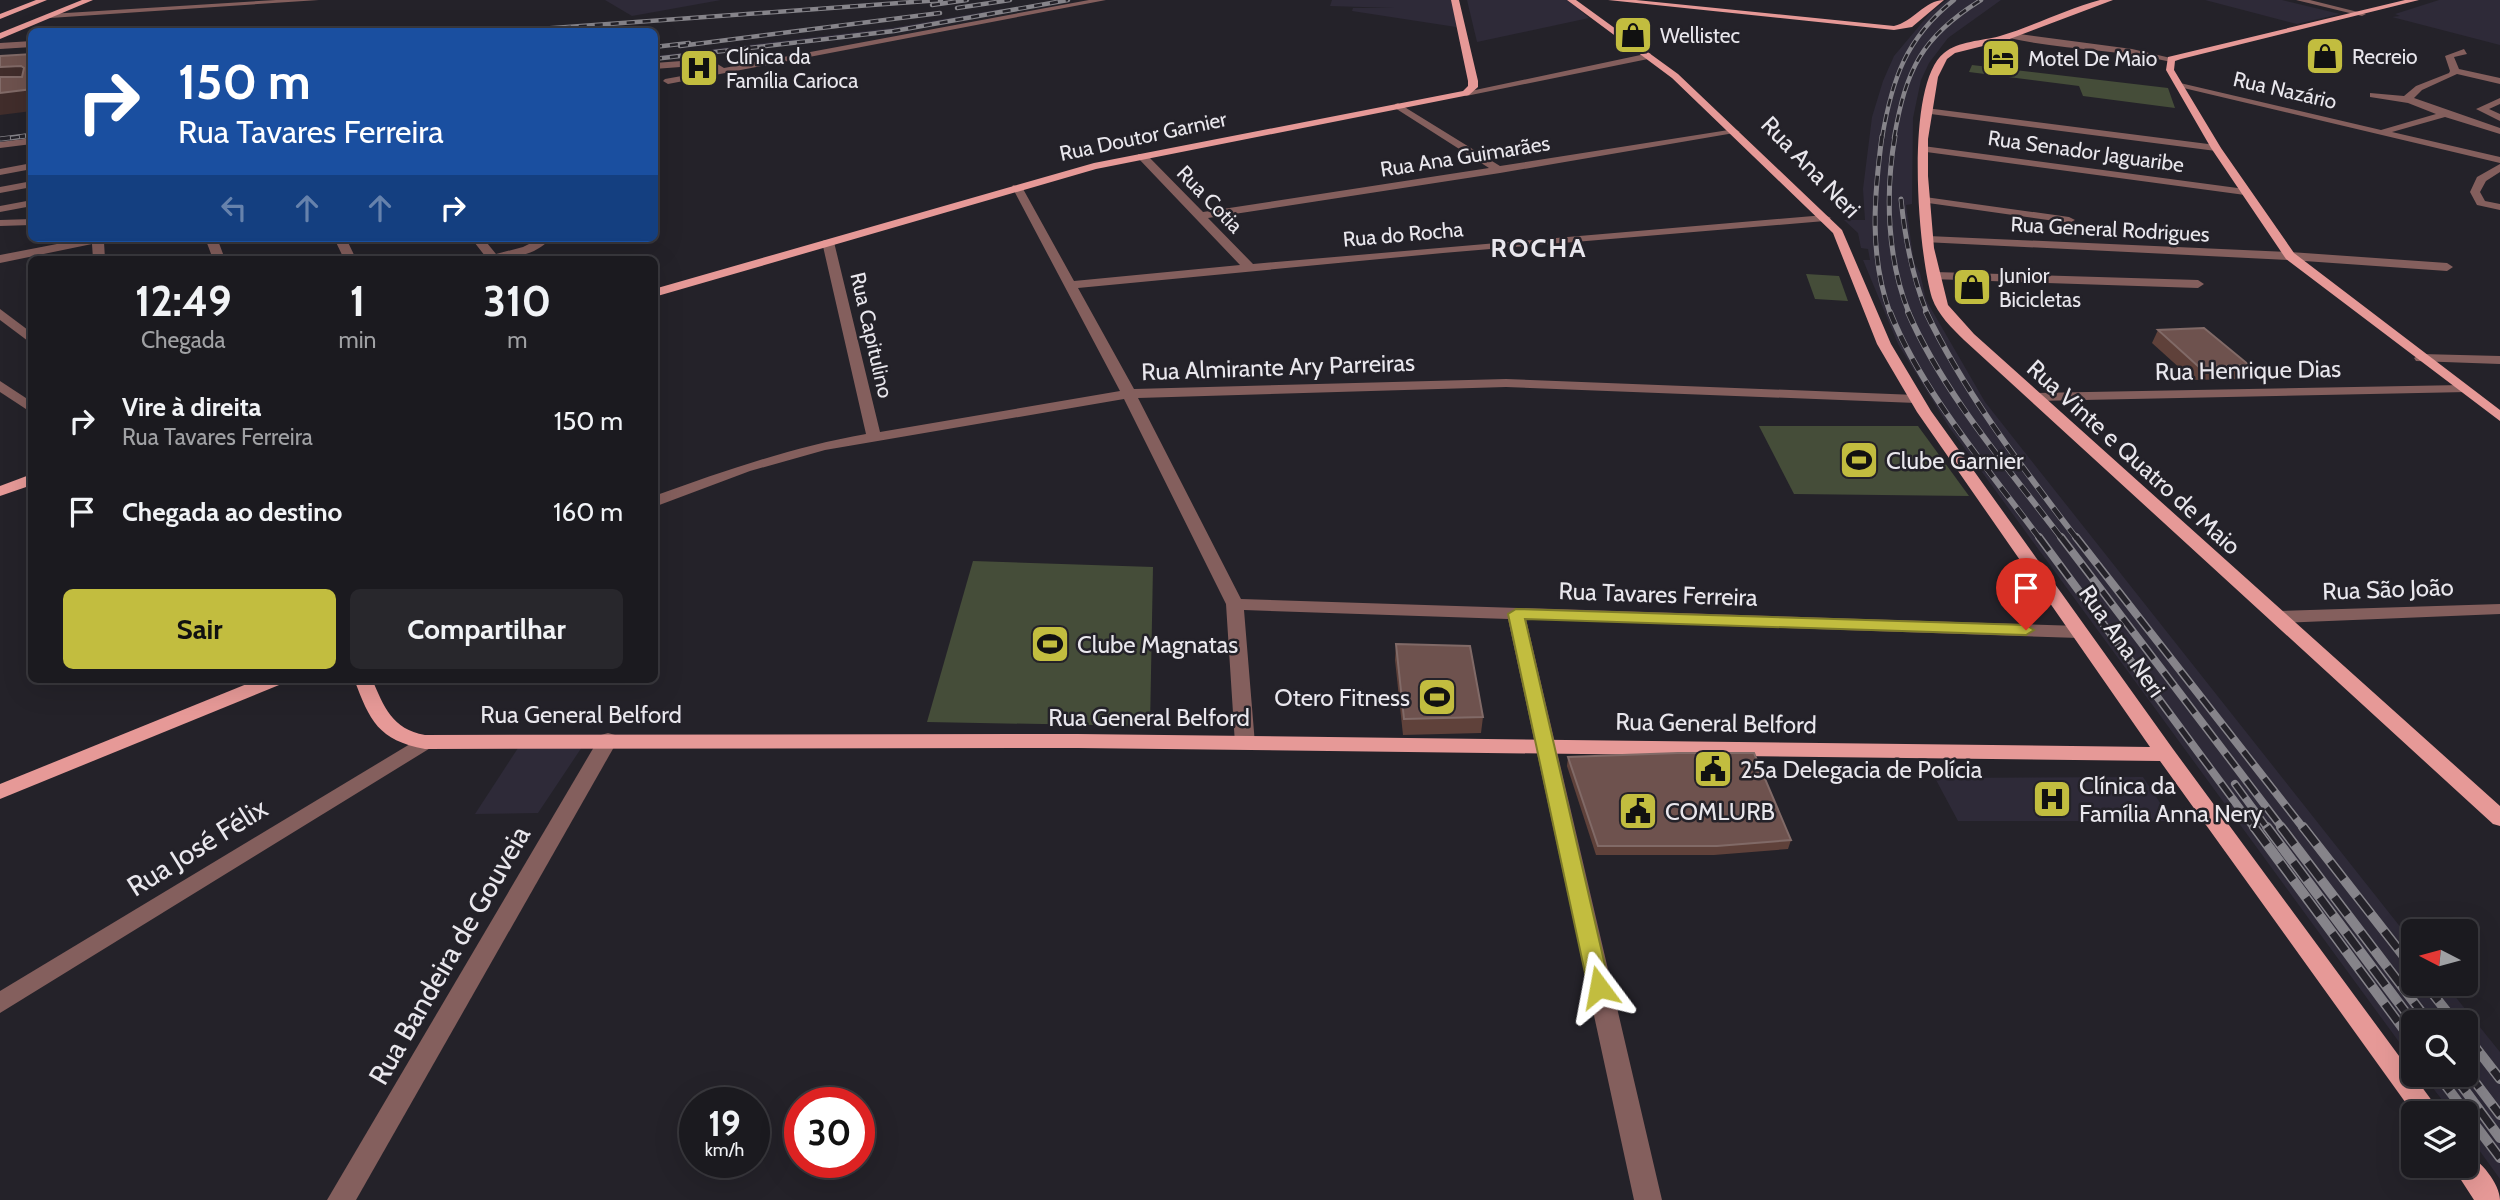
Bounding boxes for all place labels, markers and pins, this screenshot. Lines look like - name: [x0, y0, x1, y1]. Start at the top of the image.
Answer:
- shop icon: Wellistec: [1612, 14, 1654, 56]
- place label: Wellistec: [1660, 23, 1740, 48]
- shop icon: Recreio: [2304, 35, 2346, 77]
- hotel icon: Motel De Maio: [1980, 37, 2022, 79]
- place label: Clínica da Família Carioca: [726, 44, 858, 93]
- place label: Recreio: [2352, 44, 2418, 69]
- place label: Motel De Maio: [2028, 46, 2157, 71]
- hospital icon: Clínica da Família Carioca: [678, 47, 720, 89]
- place label: Junior Bicicletas: [1998, 263, 2081, 312]
- shop icon: Junior Bicicletas: [1951, 266, 1993, 308]
- sports icon: Clube Garnier: [1838, 439, 1880, 481]
- place label: Clube Garnier: [1886, 446, 2024, 475]
- pin: [1996, 558, 2056, 630]
- sports icon: Clube Magnatas: [1029, 623, 1071, 665]
- place label: Clube Magnatas: [1077, 630, 1238, 659]
- sports icon: Otero Fitness: [1416, 676, 1458, 718]
- place label: Otero Fitness: [1274, 683, 1410, 712]
- public building icon: 25a Delegacia de Polícia: [1692, 748, 1734, 790]
- place label: 25a Delegacia de Polícia: [1740, 755, 1983, 784]
- place label: Clínica da Família Anna Nery: [2079, 771, 2263, 828]
- hospital icon: Clínica da Família Anna Nery: [2031, 778, 2073, 820]
- public building icon: COMLURB: [1617, 790, 1659, 832]
- place label: COMLURB: [1665, 797, 1775, 826]

